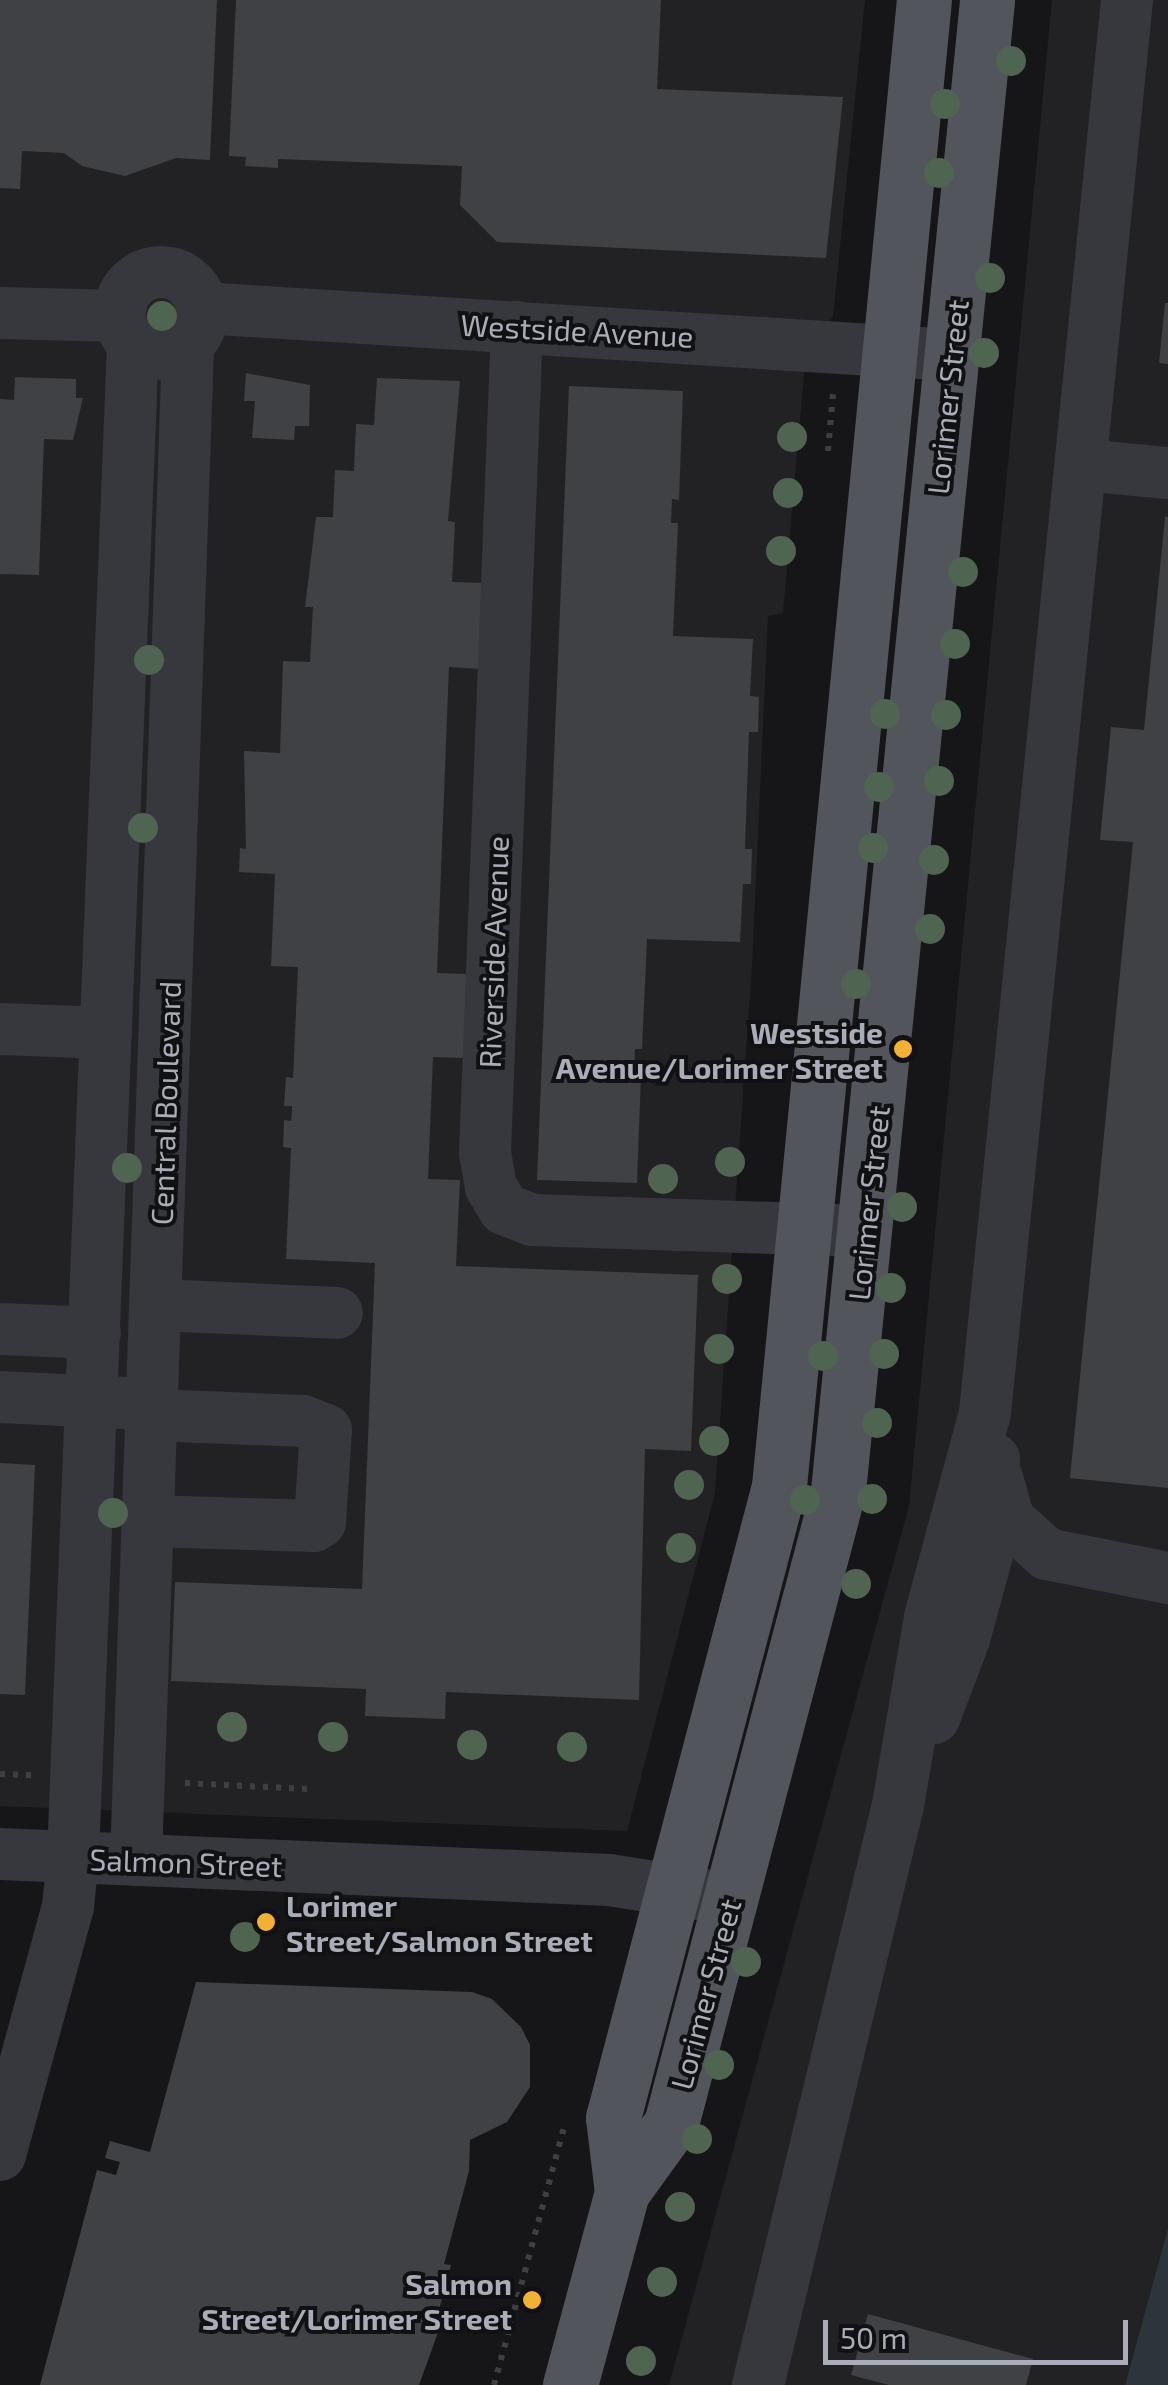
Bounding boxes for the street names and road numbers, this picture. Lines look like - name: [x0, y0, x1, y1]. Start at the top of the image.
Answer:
- street label: Lorimer Street: [919, 297, 975, 497]
- street label: Westside Avenue: [459, 306, 695, 354]
- street label: Riverside Avenue: [471, 835, 515, 1069]
- street label: Central Boulevard: [143, 980, 187, 1226]
- street label: Lorimer Street: [840, 1103, 896, 1303]
- street label: Salmon Street: [89, 1841, 283, 1883]
- street label: Lorimer Street: [662, 1895, 748, 2093]

